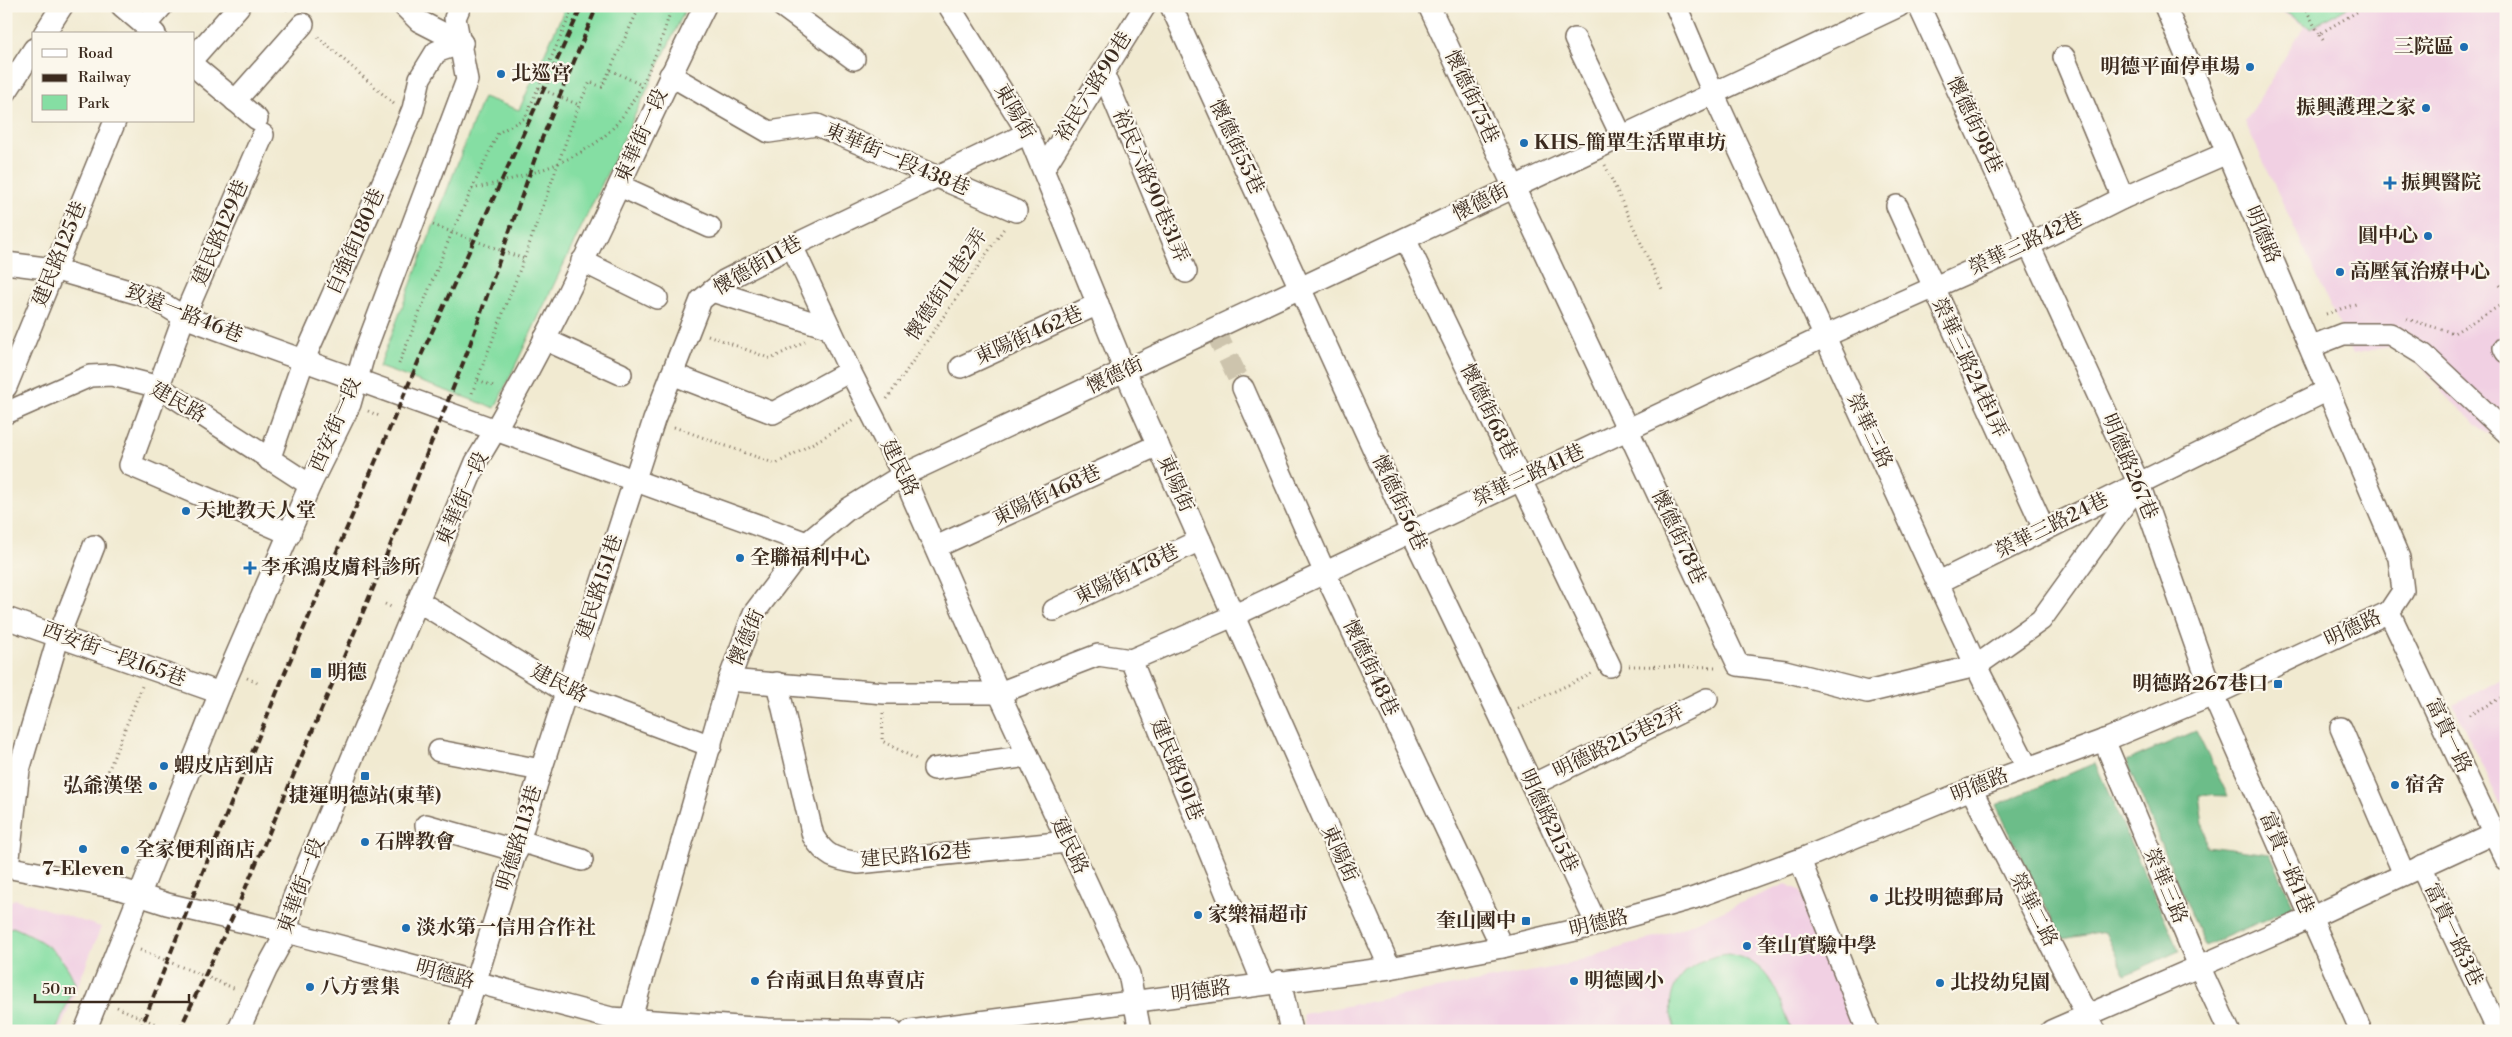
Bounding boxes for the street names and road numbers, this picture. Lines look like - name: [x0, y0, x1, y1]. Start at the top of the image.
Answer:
- street label: 裕民六路90巷: [1050, 27, 1138, 147]
- street label: 懷德街75巷: [1438, 46, 1504, 148]
- street label: 懷德街98巷: [1941, 72, 2007, 178]
- street label: 東陽街: [988, 80, 1040, 144]
- street label: 東華街一段: [610, 85, 674, 187]
- street label: 懷德街55巷: [1203, 95, 1269, 199]
- street label: 裕民六路90巷31弄: [1106, 105, 1194, 267]
- street label: 東華街一段438巷: [821, 118, 973, 202]
- street label: 建民路129巷: [188, 176, 254, 290]
- street label: 懷德街: [1449, 179, 1513, 227]
- street label: 自強街180巷: [321, 185, 391, 299]
- street label: 建民路125巷: [28, 198, 92, 310]
- street label: 明德路: [2239, 203, 2285, 267]
- street label: 榮華三路42巷: [1965, 207, 2087, 281]
- street label: 懷德街11巷2弄: [900, 224, 994, 346]
- street label: 懷德街11巷: [709, 231, 807, 301]
- street label: 致遠一路46巷: [122, 279, 246, 349]
- street label: 榮華三路24巷1弄: [1926, 294, 2012, 442]
- street label: 東陽街462巷: [971, 301, 1087, 371]
- street label: 懷德街: [1083, 352, 1147, 400]
- street label: 懷德街68巷: [1454, 360, 1522, 464]
- street label: 西安街一段: [305, 374, 367, 476]
- street label: 建民路: [146, 377, 210, 429]
- street label: 榮華三路: [1841, 389, 1897, 473]
- street label: 明德路267巷: [2096, 410, 2162, 524]
- street label: 建民路: [875, 436, 923, 500]
- street label: 榮華三路41巷: [1469, 439, 1589, 513]
- street label: 東華街一段: [431, 448, 495, 550]
- street label: 懷德街56巷: [1366, 451, 1432, 555]
- street label: 東陽街: [1151, 452, 1199, 516]
- street label: 東陽街468巷: [989, 460, 1105, 532]
- street label: 懷德街78巷: [1645, 486, 1711, 588]
- street label: 榮華三路24巷: [1991, 488, 2113, 564]
- street label: 建民路151巷: [571, 532, 629, 642]
- street label: 東陽街478巷: [1071, 539, 1183, 611]
- street label: 明德路: [2321, 605, 2385, 653]
- street label: 懷德街: [723, 606, 771, 670]
- street label: 懷德街48巷: [1337, 616, 1403, 720]
- street label: 西安街一段165巷: [39, 617, 189, 693]
- street label: 建民路: [527, 659, 591, 709]
- street label: 富貴一路: [2420, 694, 2476, 778]
- street label: 明德路215巷2弄: [1549, 699, 1689, 785]
- street label: 建民路191巷: [1144, 715, 1208, 825]
- street label: 明德路: [1948, 763, 2012, 809]
- street label: 明德路215巷: [1513, 765, 1583, 877]
- street label: 明德路113巷: [492, 782, 548, 894]
- street label: 富貴一路1巷: [2253, 808, 2319, 918]
- street label: 建民路: [1045, 814, 1093, 878]
- street label: 東陽街: [1315, 822, 1363, 886]
- street label: 東華街一段: [273, 835, 331, 937]
- street label: 建民路162巷: [859, 839, 973, 873]
- street label: 榮華三路: [2138, 844, 2192, 928]
- street label: 榮華二路: [2004, 869, 2062, 951]
- street label: 富貴一路3巷: [2418, 879, 2488, 991]
- street label: 明德路: [1567, 905, 1631, 943]
- street label: 明德路: [413, 955, 477, 995]
- street label: 明德路: [1170, 975, 1232, 1009]

